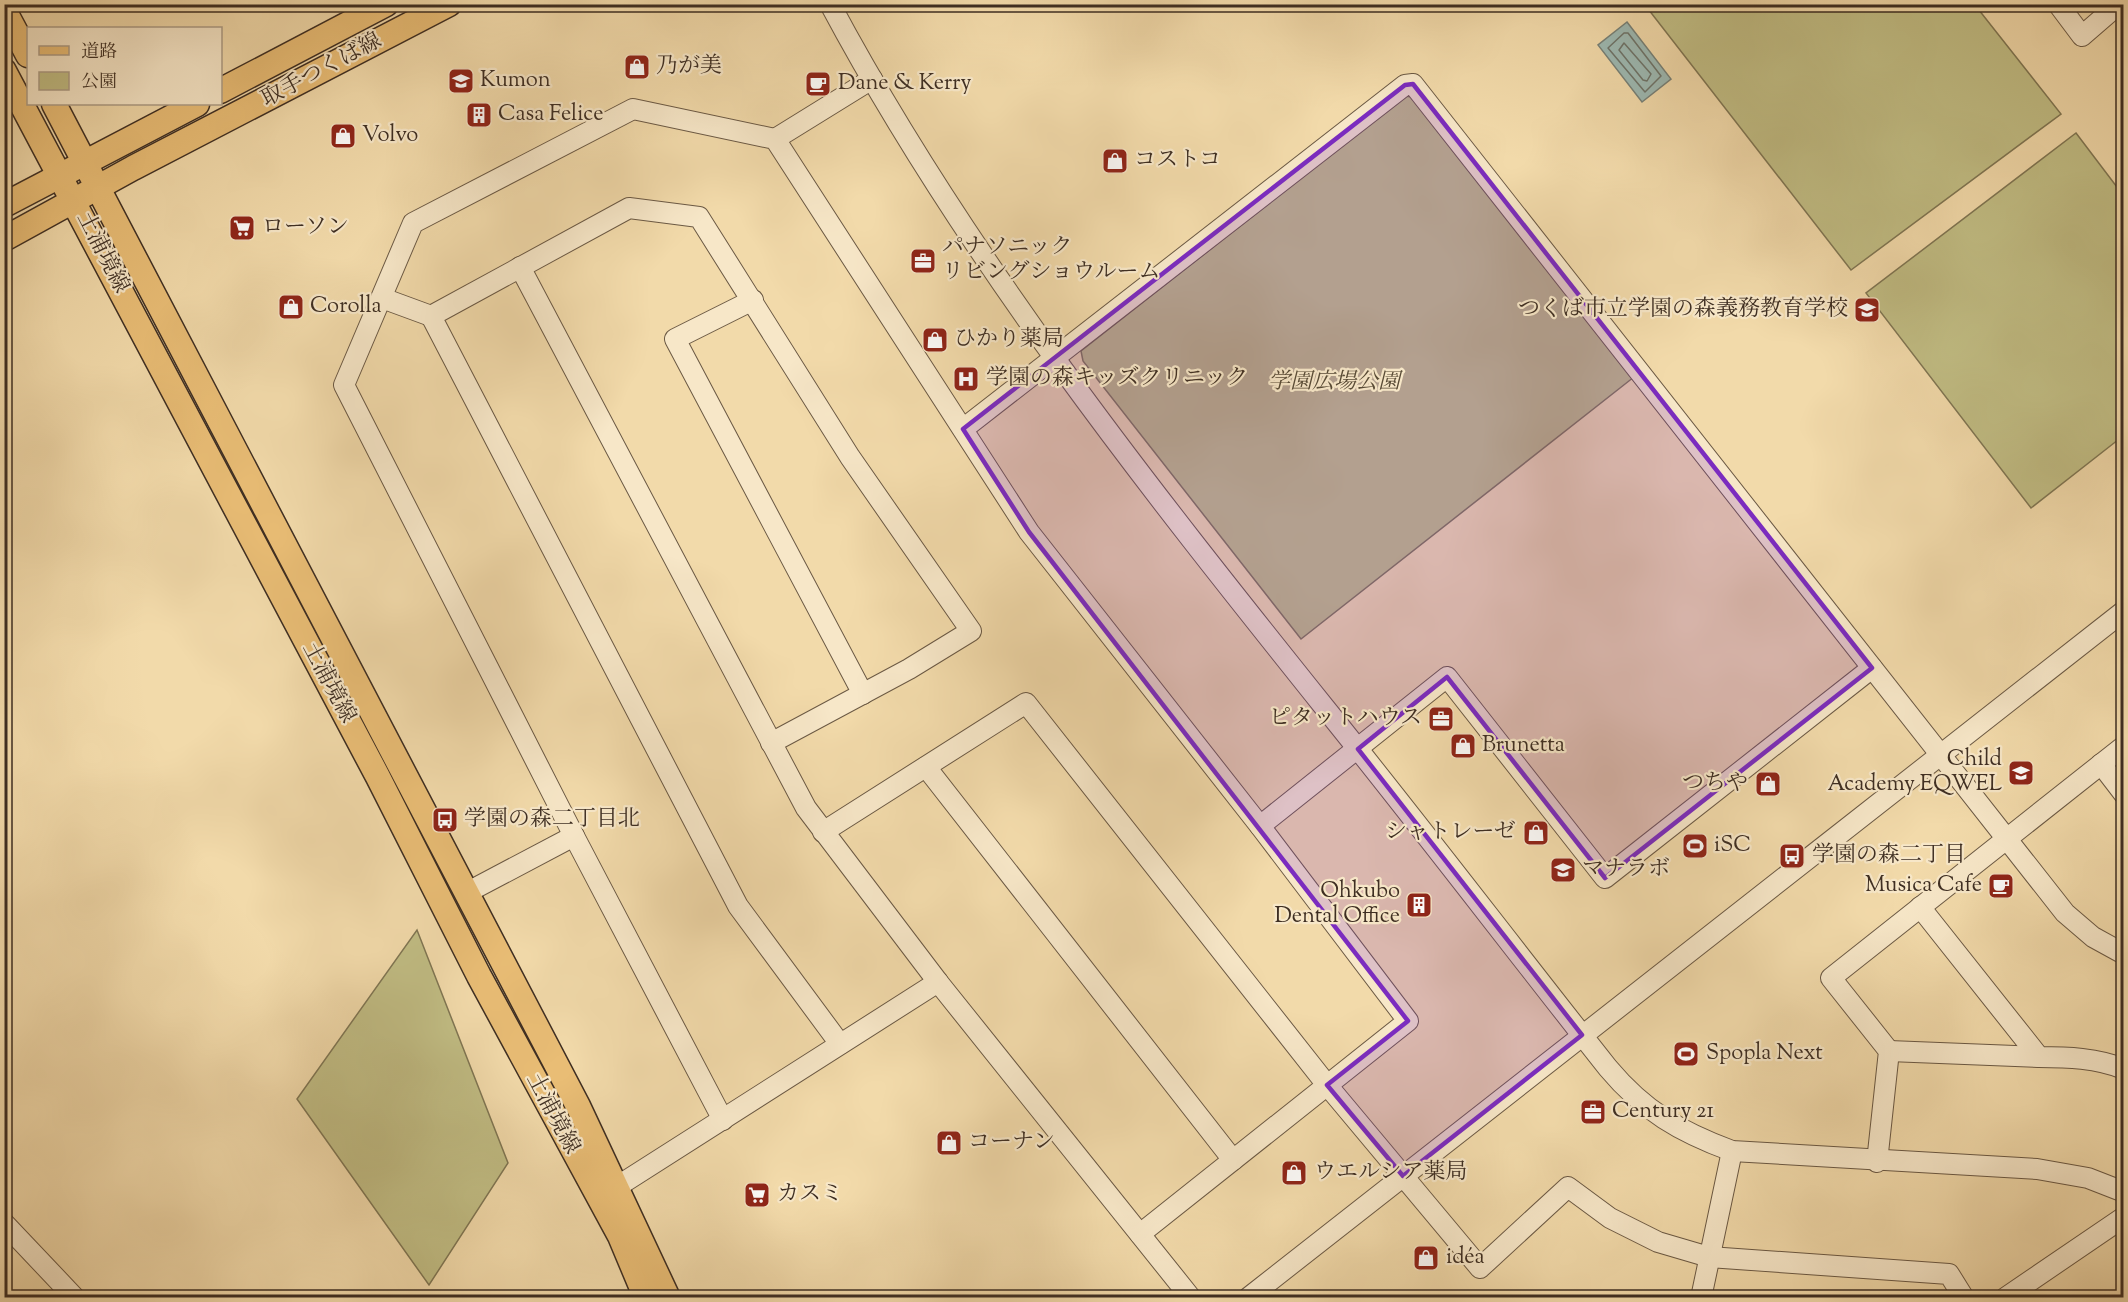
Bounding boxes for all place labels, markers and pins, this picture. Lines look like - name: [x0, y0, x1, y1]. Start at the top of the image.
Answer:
- place label: 乃が美: [656, 51, 722, 83]
- shop icon: 乃が美: [622, 52, 652, 82]
- place label: Kumon: [480, 65, 551, 97]
- school or university icon: Kumon: [446, 66, 476, 96]
- place label: Dane & Kerry: [838, 68, 972, 100]
- cafe icon: Dane & Kerry: [803, 69, 833, 99]
- place label: Casa Felice: [498, 99, 604, 131]
- building icon: Casa Felice: [464, 100, 494, 130]
- place label: Volvo: [362, 120, 418, 152]
- shop icon: Volvo: [328, 121, 358, 151]
- place label: コストコ: [1134, 145, 1221, 177]
- shop icon: コストコ: [1100, 146, 1130, 176]
- place label: ローソン: [262, 212, 349, 244]
- supermarket icon: ローソン: [227, 213, 257, 243]
- place label: パナソニック リビングショウルーム: [942, 232, 1160, 289]
- office icon: パナソニック リビングショウルーム: [908, 246, 938, 276]
- place label: Corolla: [310, 291, 382, 323]
- shop icon: Corolla: [276, 292, 306, 322]
- place label: つくば市立学園の森義務教育学校: [1518, 294, 1848, 326]
- school or university icon: つくば市立学園の森義務教育学校: [1852, 295, 1882, 325]
- place label: ひかり薬局: [954, 324, 1064, 356]
- shop icon: ひかり薬局: [920, 325, 950, 355]
- place label: 学園の森キッズクリニック: [986, 363, 1248, 395]
- hospital icon: 学園の森キッズクリニック: [951, 364, 981, 394]
- place label: ピタットハウス: [1269, 703, 1422, 735]
- office icon: ピタットハウス: [1426, 704, 1456, 734]
- place label: Brunetta: [1482, 730, 1565, 762]
- shop icon: Brunetta: [1448, 731, 1478, 761]
- place label: Child Academy EQWEL: [1828, 744, 2002, 801]
- school or university icon: Child Academy EQWEL: [2006, 758, 2036, 788]
- place label: つちや: [1682, 768, 1748, 800]
- shop icon: つちや: [1753, 769, 1783, 799]
- place label: 学園の森二丁目北: [464, 804, 640, 836]
- bus stop icon: 学園の森二丁目北: [430, 805, 460, 835]
- place label: シャトレーゼ: [1385, 817, 1516, 849]
- shop icon: シャトレーゼ: [1521, 818, 1551, 848]
- place label: iSC: [1714, 830, 1751, 862]
- sports icon: iSC: [1680, 831, 1710, 861]
- place label: 学園の森二丁目: [1812, 840, 1966, 872]
- bus stop icon: 学園の森二丁目: [1777, 841, 1807, 871]
- place label: マナラボ: [1582, 854, 1670, 886]
- school or university icon: マナラボ: [1548, 855, 1578, 885]
- place label: Musica Cafe: [1865, 870, 1982, 902]
- cafe icon: Musica Cafe: [1986, 871, 2016, 901]
- place label: Ohkubo Dental Office: [1274, 876, 1400, 933]
- building icon: Ohkubo Dental Office: [1404, 890, 1434, 920]
- place label: Spopla Next: [1706, 1038, 1823, 1070]
- sports icon: Spopla Next: [1671, 1039, 1701, 1069]
- place label: Century 21: [1612, 1096, 1715, 1128]
- office icon: Century 21: [1578, 1097, 1608, 1127]
- place label: コーナン: [968, 1127, 1055, 1159]
- shop icon: コーナン: [934, 1128, 964, 1158]
- place label: ウエルシア薬局: [1314, 1157, 1467, 1189]
- shop icon: ウエルシア薬局: [1279, 1158, 1309, 1188]
- place label: カスミ: [777, 1179, 843, 1211]
- supermarket icon: カスミ: [742, 1180, 772, 1210]
- place label: idéa: [1446, 1242, 1485, 1274]
- shop icon: idéa: [1411, 1243, 1441, 1273]

